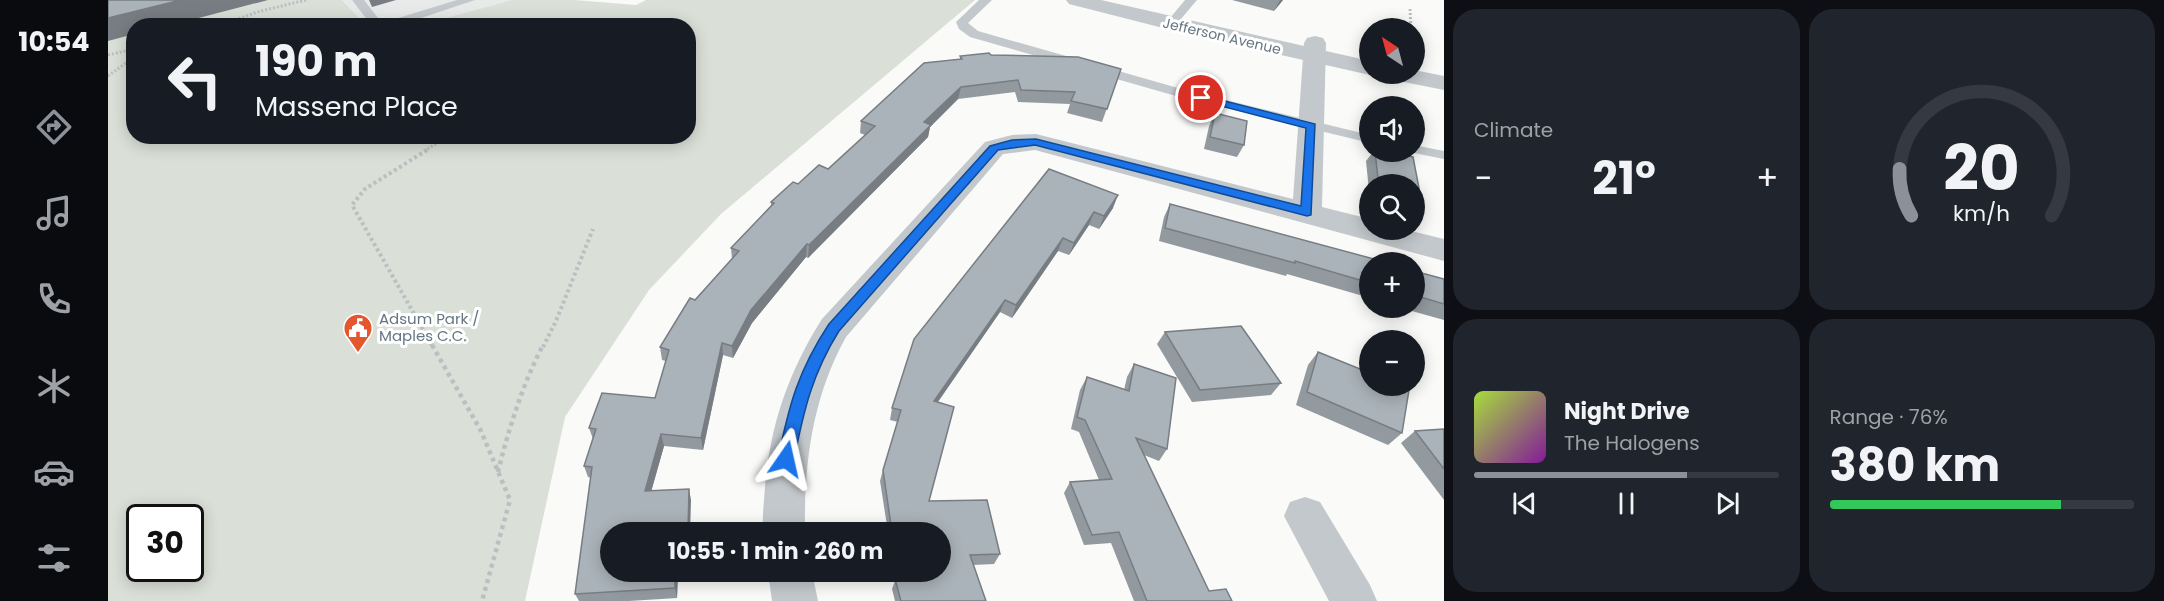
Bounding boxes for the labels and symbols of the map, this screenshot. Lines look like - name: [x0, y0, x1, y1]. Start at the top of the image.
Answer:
- street label: Jefferson Avenue: [1161, 13, 1283, 59]
- north arrow: [1359, 18, 1425, 84]
- pin: [1175, 72, 1226, 123]
- place label: Adsum Park / Maples C.C.: [379, 308, 479, 346]
- public building icon: Adsum Park / Maples C.C.: [342, 312, 374, 354]
- position arrow: [754, 427, 818, 491]
- speed limit sign: 30: [126, 504, 204, 582]

